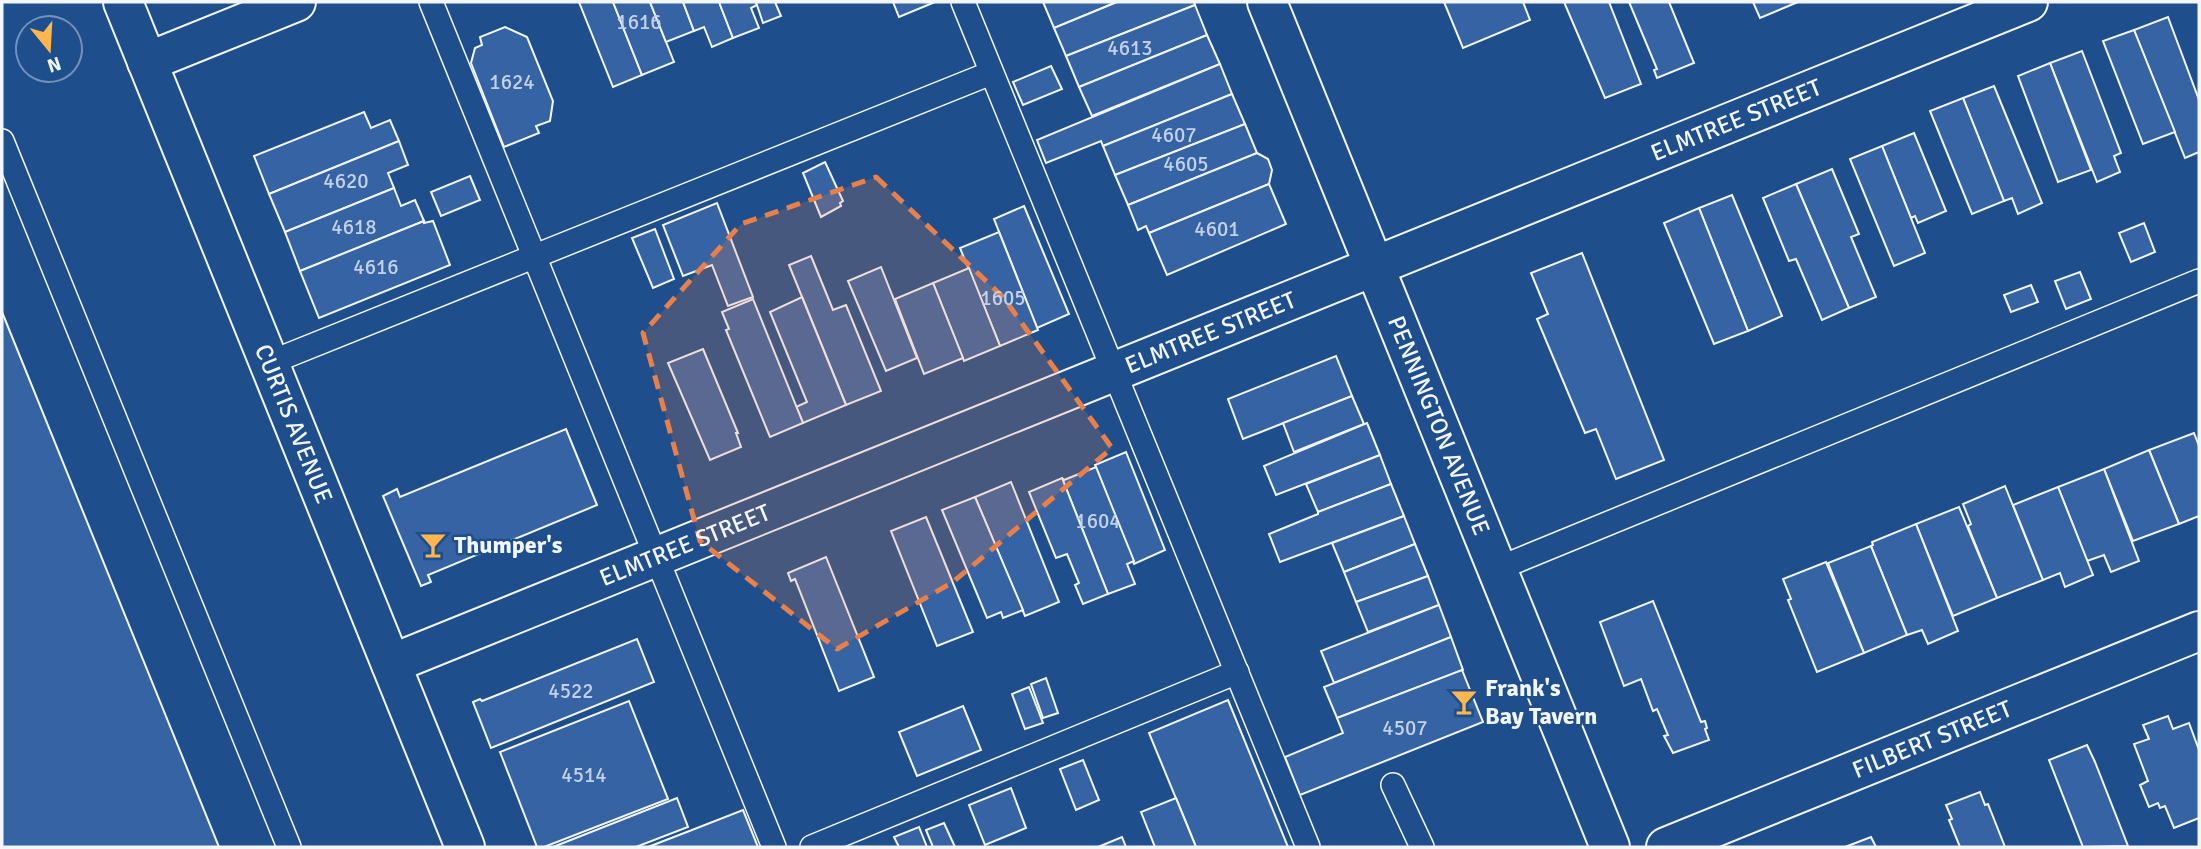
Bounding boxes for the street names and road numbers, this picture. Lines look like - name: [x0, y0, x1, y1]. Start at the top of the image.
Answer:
- street label: ELMTREE STREET: [1646, 72, 1826, 168]
- street label: ELMTREE STREET: [1121, 285, 1300, 381]
- street label: PENNINGTON AVENUE: [1381, 311, 1497, 539]
- street label: CURTIS AVENUE: [248, 340, 339, 508]
- street label: ELMTREE STREET: [595, 497, 775, 593]
- street label: FILBERT STREET: [1848, 693, 2016, 785]

